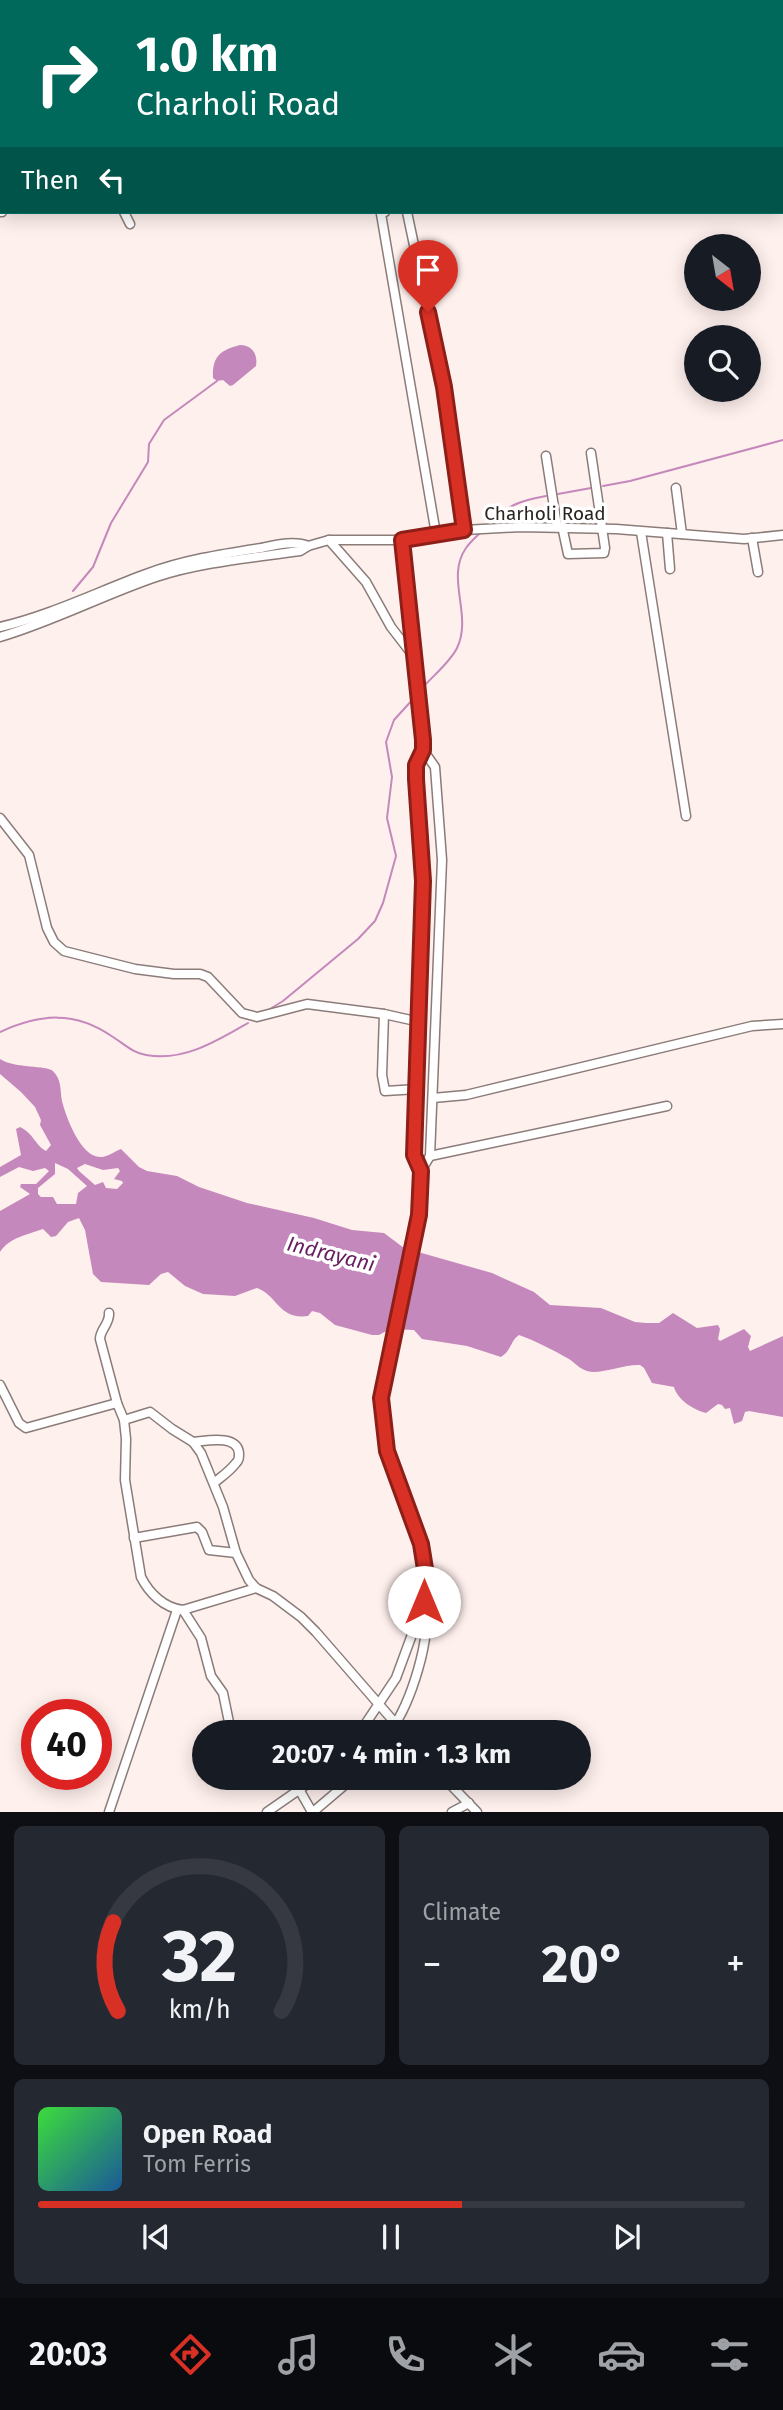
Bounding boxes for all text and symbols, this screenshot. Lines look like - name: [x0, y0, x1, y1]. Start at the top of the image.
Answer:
- text: 1.0 km: [136, 25, 279, 84]
- icon: right: [21, 28, 112, 119]
- text: Charholi Road: [136, 85, 340, 123]
- icon: left: [93, 161, 131, 199]
- text: Then: [21, 165, 79, 196]
- north arrow: [684, 234, 761, 312]
- map controls: [684, 234, 761, 402]
- pin: [398, 240, 458, 312]
- icon: arrive: [409, 251, 447, 289]
- button: search: [684, 325, 761, 402]
- street label: Charholi Road: [484, 502, 606, 525]
- water label: Indrayani: [284, 1231, 378, 1278]
- position arrow: [387, 1565, 461, 1639]
- speed limit sign: 40: [21, 1699, 112, 1790]
- text: 20:07 · 4 min · 1.3 km: [272, 1739, 511, 1770]
- text: Climate: [423, 1898, 501, 1926]
- text: 32: [161, 1914, 237, 2001]
- text: 20°: [542, 1933, 626, 1996]
- text: −: [423, 1941, 442, 1987]
- text: +: [726, 1941, 745, 1987]
- text: km/h: [168, 1995, 230, 2025]
- text: Open Road: [143, 2119, 272, 2150]
- text: Tom Ferris: [143, 2150, 251, 2178]
- icon: previous: [137, 2218, 175, 2256]
- icon: pause: [372, 2218, 410, 2256]
- icon: next: [608, 2218, 646, 2256]
- icon: directions: [166, 2330, 215, 2379]
- icon: music: [274, 2330, 323, 2379]
- icon: phone: [381, 2330, 430, 2379]
- icon: climate: [489, 2330, 538, 2379]
- icon: car: [597, 2330, 646, 2379]
- icon: filters: [705, 2330, 754, 2379]
- text: 20:03: [29, 2335, 107, 2373]

